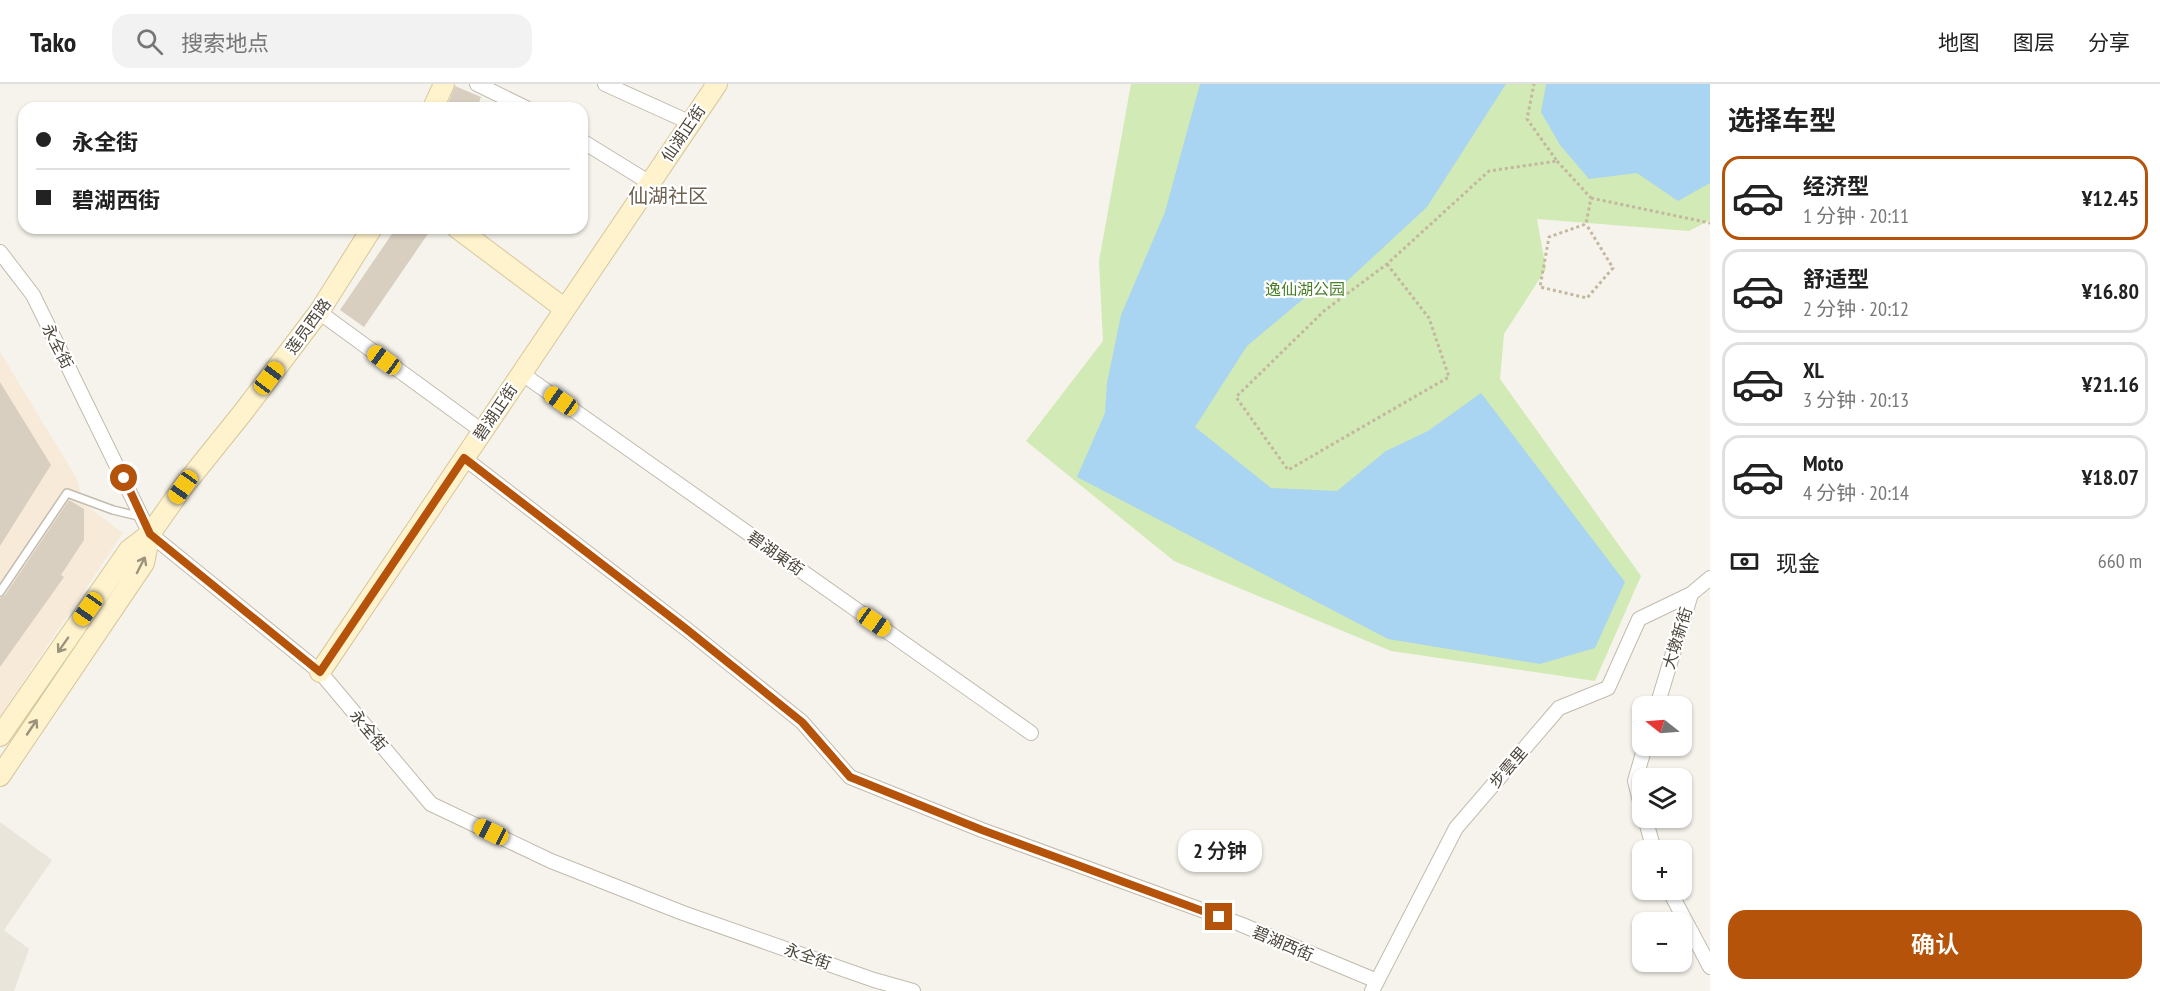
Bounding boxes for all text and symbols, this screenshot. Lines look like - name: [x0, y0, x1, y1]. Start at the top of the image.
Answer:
- search box: [112, 14, 532, 68]
- text: Tako: [30, 23, 76, 60]
- icon: search: [133, 25, 166, 58]
- text: 搜索地点: [181, 29, 269, 57]
- text: 地图: [1938, 29, 1980, 56]
- text: 图层: [2013, 29, 2055, 56]
- text: 分享: [2088, 29, 2130, 56]
- street label: 仙湖正街: [657, 101, 709, 165]
- text: 选择车型: [1728, 103, 1836, 137]
- text: 永全街: [72, 128, 138, 156]
- icon: car: [1731, 171, 1785, 225]
- text: 经济型: [1803, 172, 1869, 200]
- district label: 仙湖社区: [628, 183, 708, 209]
- text: ¥12.45: [2082, 184, 2139, 212]
- text: 碧湖西街: [72, 186, 160, 214]
- text: 1 分钟 · 20:11: [1803, 203, 1909, 229]
- icon: car: [1731, 264, 1785, 318]
- text: 舒适型: [1803, 265, 1869, 293]
- text: ¥16.80: [2082, 277, 2139, 305]
- park label: 逸仙湖公园: [1265, 279, 1345, 299]
- street label: 莲员西路: [281, 294, 335, 358]
- text: 2 分钟 · 20:12: [1803, 296, 1909, 322]
- street label: 永全街: [38, 320, 78, 372]
- car: [364, 342, 404, 378]
- text: XL: [1803, 356, 1824, 384]
- icon: car: [1731, 357, 1785, 411]
- car: [251, 358, 287, 398]
- text: ¥21.16: [2082, 370, 2139, 398]
- street label: 碧湖正街: [469, 380, 521, 444]
- car: [541, 383, 581, 419]
- text: 3 分钟 · 20:13: [1803, 387, 1909, 413]
- text: Moto: [1803, 449, 1844, 477]
- icon: car: [1731, 450, 1785, 504]
- text: ¥18.07: [2082, 463, 2139, 491]
- route start: [110, 464, 137, 491]
- car: [165, 467, 201, 507]
- text: 4 分钟 · 20:14: [1803, 480, 1909, 506]
- street label: 碧湖東街: [744, 526, 808, 580]
- icon: cash: [1728, 545, 1761, 578]
- text: 660 m: [2098, 548, 2142, 574]
- text: 现金: [1776, 549, 1820, 577]
- one-way arrow: [135, 557, 147, 574]
- car: [70, 589, 106, 629]
- car: [854, 604, 894, 640]
- street label: 大墩新街: [1658, 604, 1696, 672]
- one-way arrow: [57, 637, 69, 653]
- north arrow: [1632, 696, 1692, 756]
- map controls: [1632, 696, 1692, 972]
- street label: 永全街: [346, 705, 392, 755]
- one-way arrow: [26, 719, 38, 735]
- street label: 步雲里: [1485, 742, 1531, 792]
- button: layers: [1632, 768, 1692, 828]
- car: [471, 816, 511, 848]
- callout: 2 分钟: [1177, 830, 1261, 872]
- text: 2 分钟: [1193, 838, 1247, 864]
- button: +: [1632, 840, 1692, 900]
- route end: [1205, 903, 1232, 930]
- button: 确认: [1728, 910, 2142, 979]
- button: −: [1632, 912, 1692, 972]
- street label: 碧湖西街: [1250, 921, 1316, 965]
- street label: 永全街: [782, 939, 834, 973]

